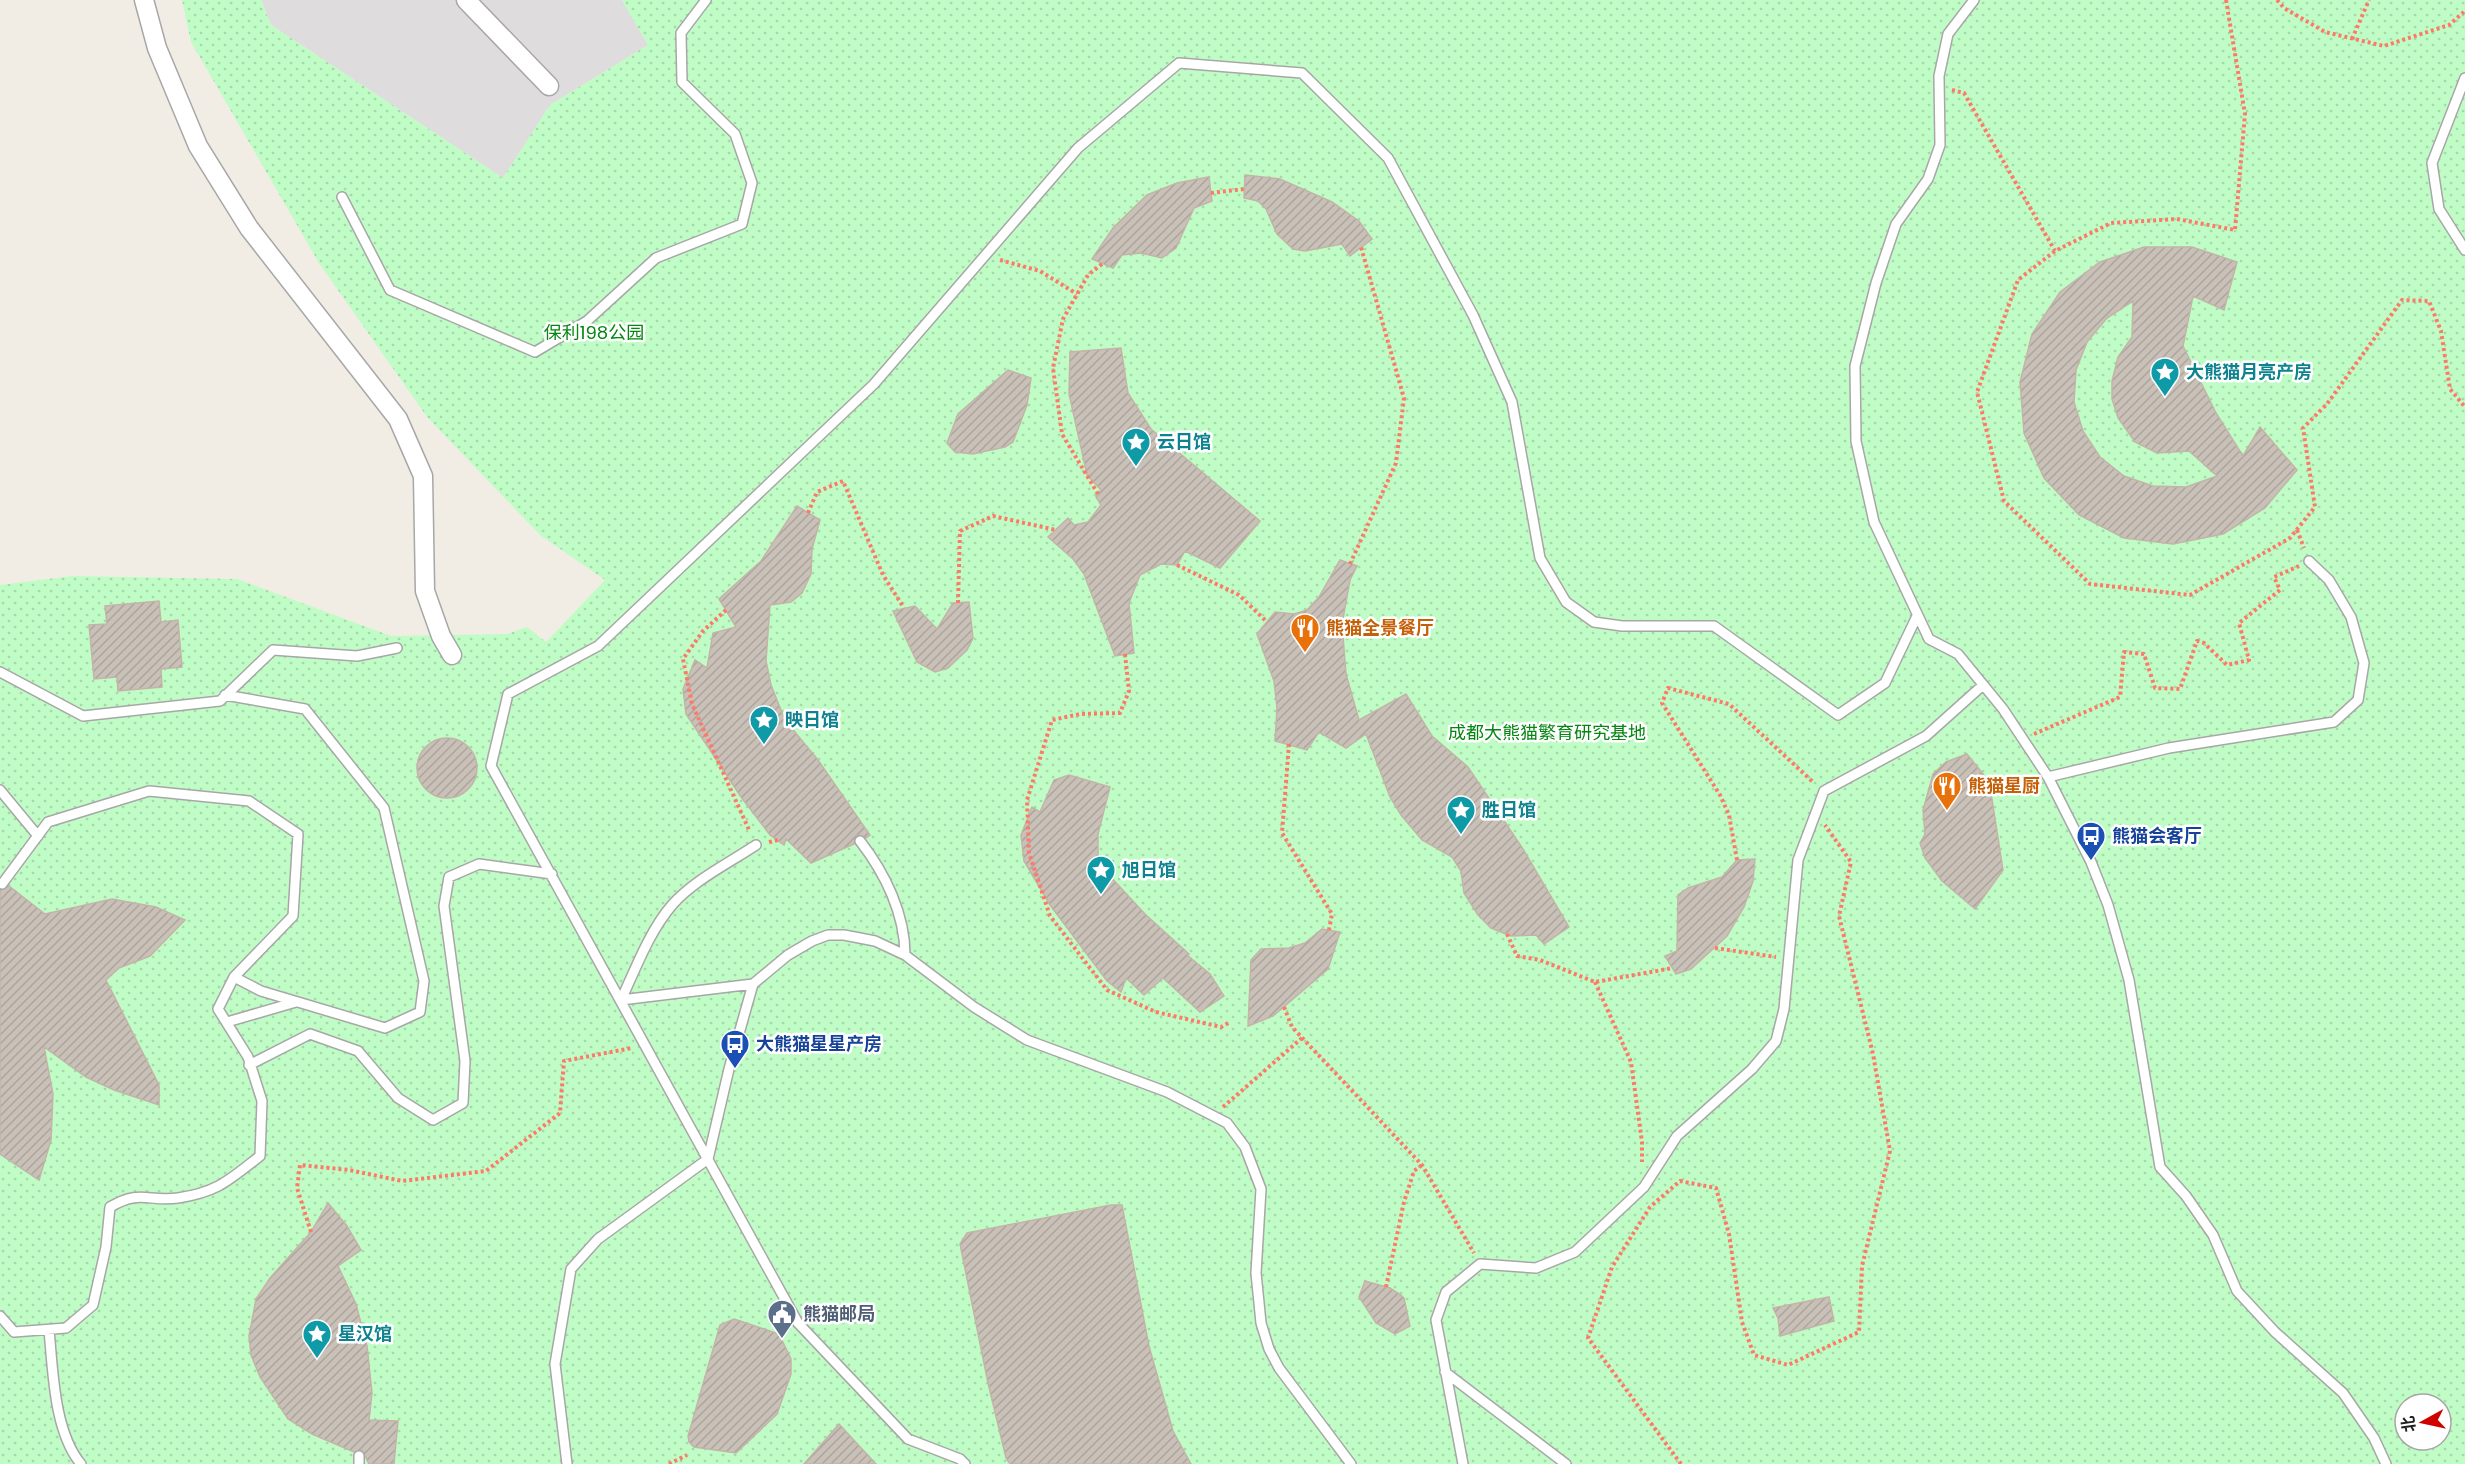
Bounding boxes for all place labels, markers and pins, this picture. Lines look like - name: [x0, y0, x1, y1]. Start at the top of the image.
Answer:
- place icon: 大熊猫月亮产房: [2149, 356, 2181, 398]
- place label: 大熊猫月亮产房: [2186, 359, 2312, 384]
- place icon: 云日馆: [1120, 426, 1152, 468]
- place label: 云日馆: [1157, 429, 1211, 454]
- restaurant icon: 熊猫全景餐厅: [1289, 612, 1321, 654]
- place label: 熊猫全景餐厅: [1326, 615, 1434, 640]
- place icon: 映日馆: [748, 704, 780, 746]
- place label: 映日馆: [785, 707, 839, 732]
- restaurant icon: 熊猫星厨: [1931, 770, 1963, 812]
- place label: 熊猫星厨: [1968, 773, 2040, 798]
- place icon: 胜日馆: [1445, 794, 1477, 836]
- place label: 胜日馆: [1482, 797, 1536, 822]
- bus stop icon: 熊猫会客厅: [2075, 820, 2107, 862]
- place label: 熊猫会客厅: [2112, 823, 2202, 848]
- place icon: 旭日馆: [1085, 854, 1117, 896]
- place label: 旭日馆: [1122, 857, 1176, 882]
- bus stop icon: 大熊猫星星产房: [719, 1028, 751, 1070]
- place label: 大熊猫星星产房: [756, 1031, 882, 1056]
- public building icon: 熊猫邮局: [766, 1298, 798, 1340]
- place label: 熊猫邮局: [803, 1301, 875, 1326]
- place icon: 星汉馆: [301, 1318, 333, 1360]
- place label: 星汉馆: [338, 1321, 392, 1346]

